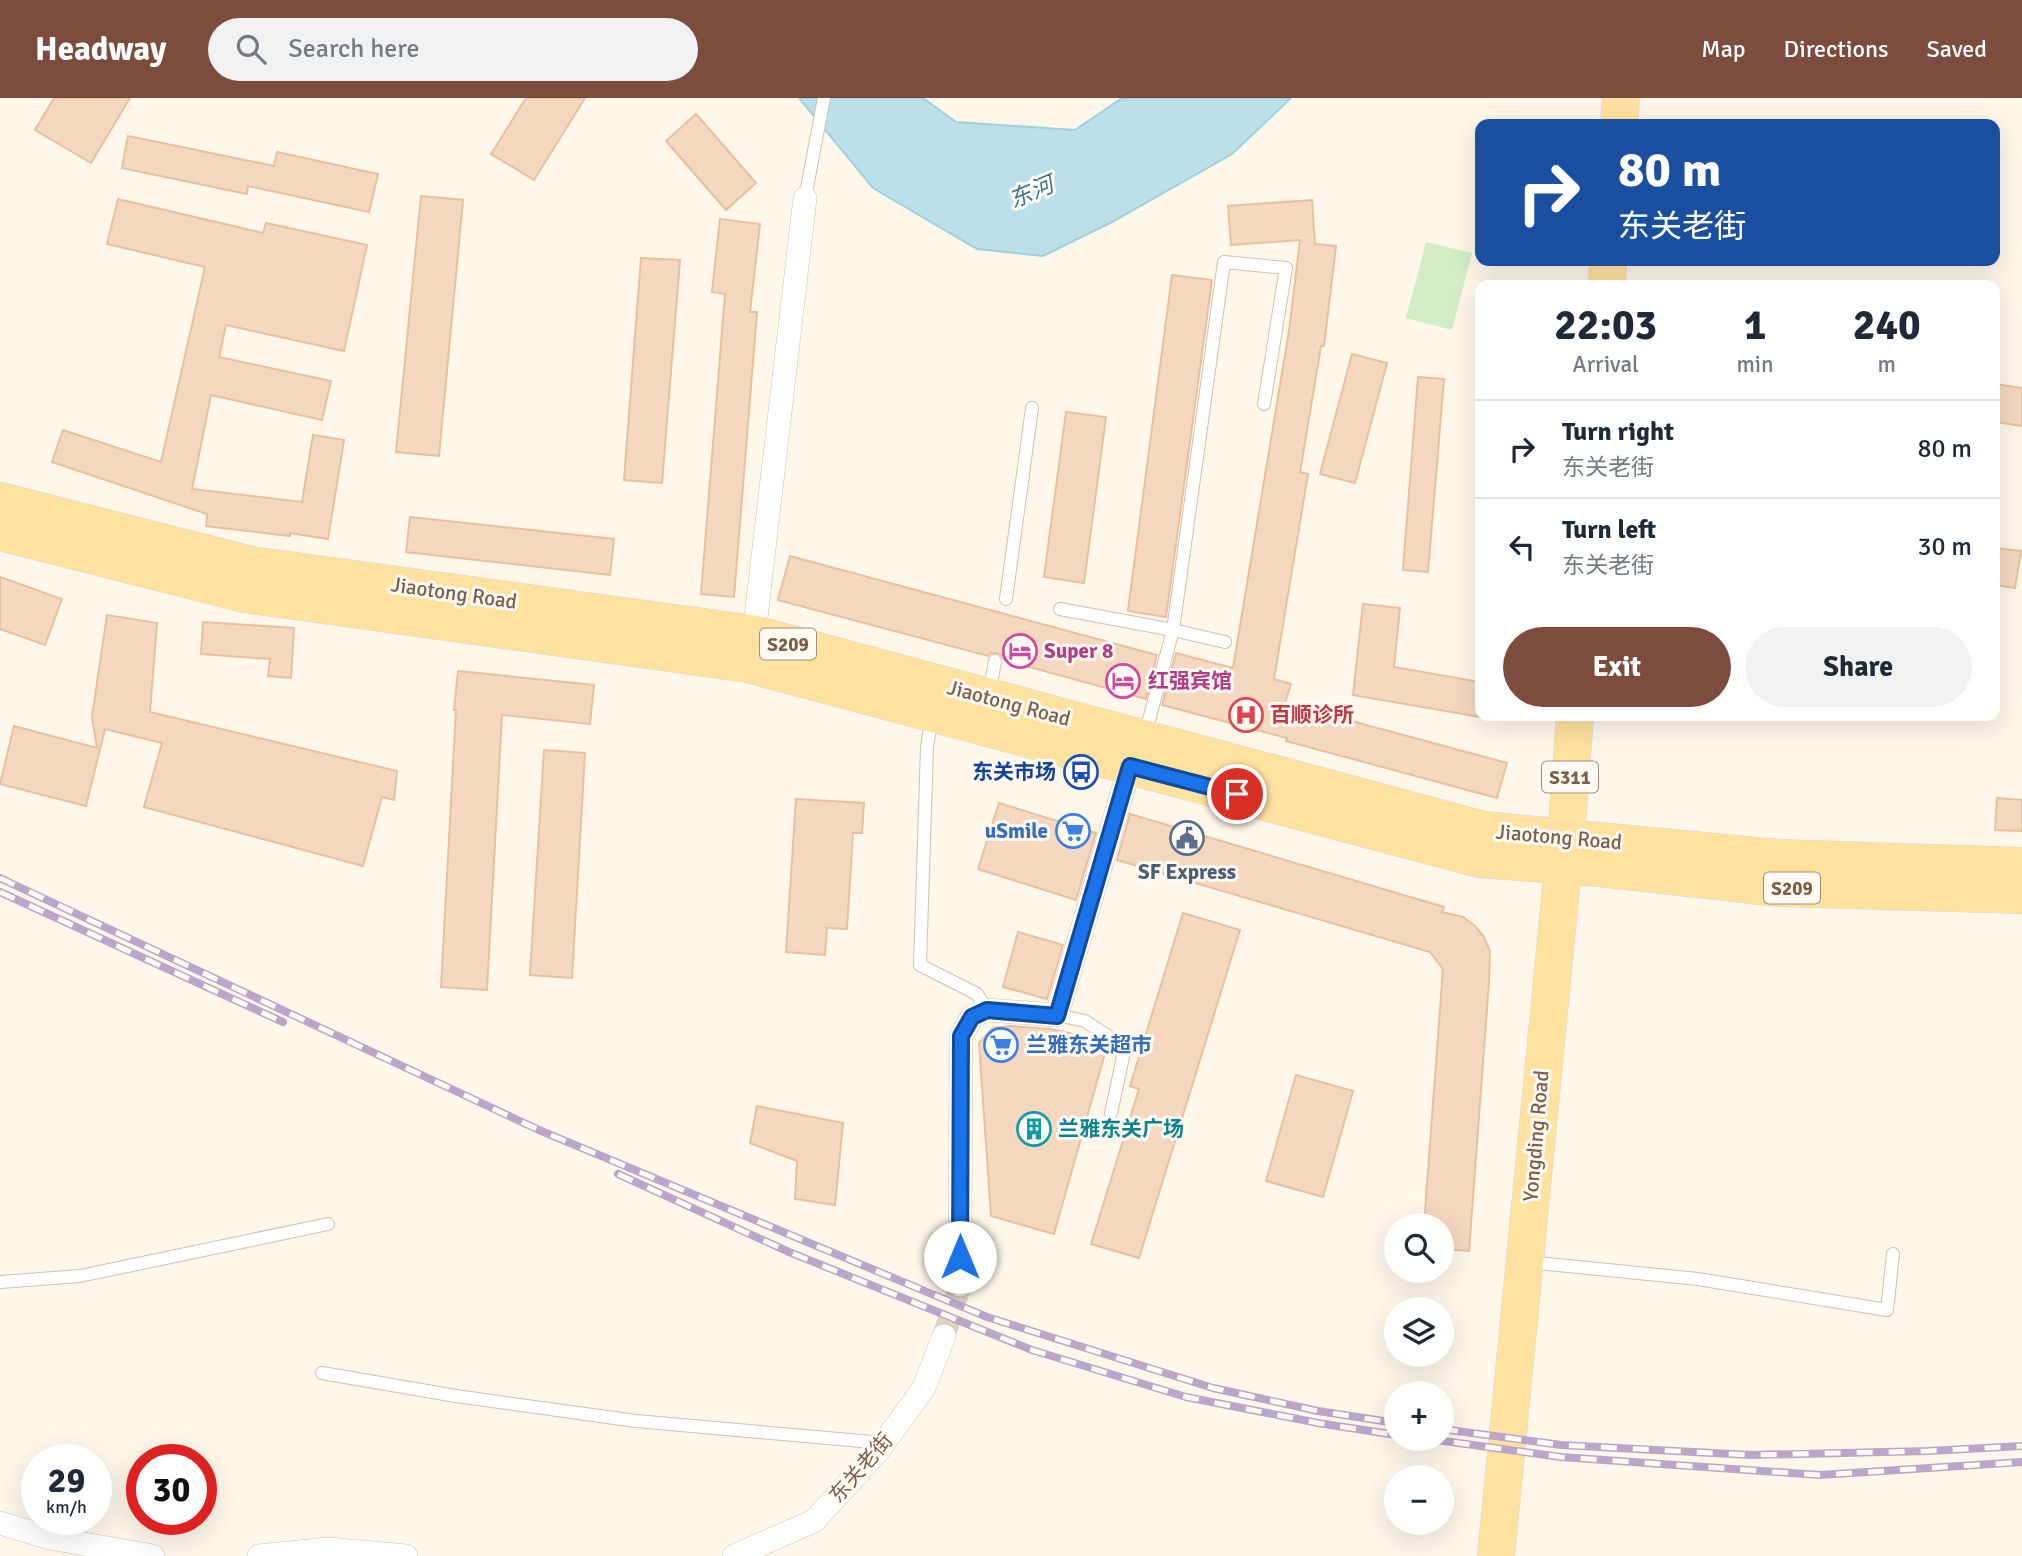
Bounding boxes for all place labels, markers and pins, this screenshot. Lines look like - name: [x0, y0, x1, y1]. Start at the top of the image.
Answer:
- hotel icon: Super 8: [1001, 632, 1039, 670]
- place label: Super 8: [1044, 638, 1113, 664]
- hotel icon: 红强宾馆: [1104, 662, 1142, 700]
- place label: 红强宾馆: [1148, 668, 1232, 694]
- hospital icon: 百顺诊所: [1227, 696, 1265, 734]
- place label: 百顺诊所: [1270, 702, 1354, 728]
- bus stop icon: 东关市场: [1062, 753, 1100, 791]
- place label: 东关市场: [972, 759, 1056, 785]
- pin: [1207, 764, 1267, 824]
- supermarket icon: uSmile: [1054, 812, 1092, 850]
- place label: uSmile: [985, 818, 1048, 844]
- public building icon: SF Express: [1168, 819, 1206, 857]
- place label: SF Express: [1138, 859, 1236, 885]
- supermarket icon: 兰雅东关超市: [982, 1026, 1020, 1064]
- place label: 兰雅东关超市: [1026, 1032, 1152, 1058]
- building icon: 兰雅东关广场: [1015, 1110, 1053, 1148]
- place label: 兰雅东关广场: [1058, 1116, 1184, 1142]

